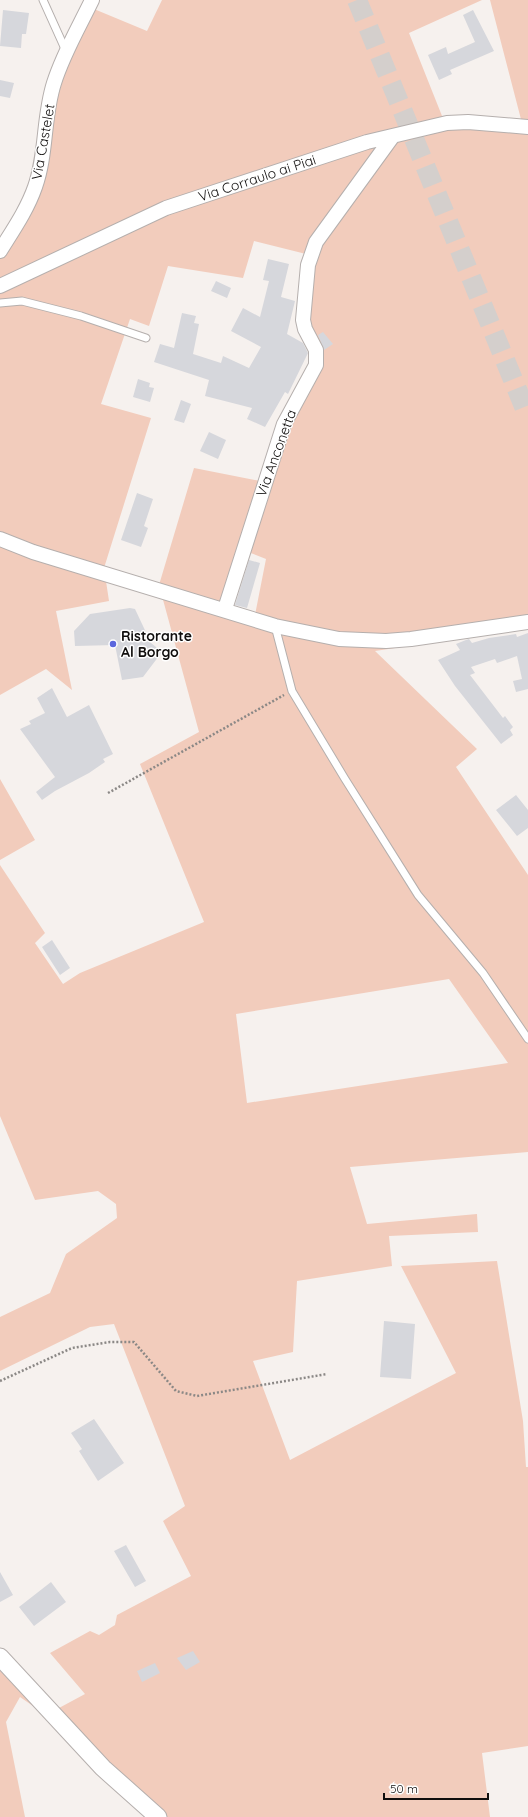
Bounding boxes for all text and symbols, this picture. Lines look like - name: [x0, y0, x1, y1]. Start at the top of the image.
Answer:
- street label: Via Castelet: [27, 102, 59, 182]
- street label: Via Corraulo ai Piai: [196, 150, 318, 206]
- street label: Via Anconetta: [252, 407, 300, 499]
- place label: Ristorante Al Borgo: [121, 627, 192, 661]
- marker: Ristorante Al Borgo: [108, 639, 118, 649]
- scale bar: [384, 1775, 488, 1801]
- text: 50 m: [390, 1781, 418, 1796]

